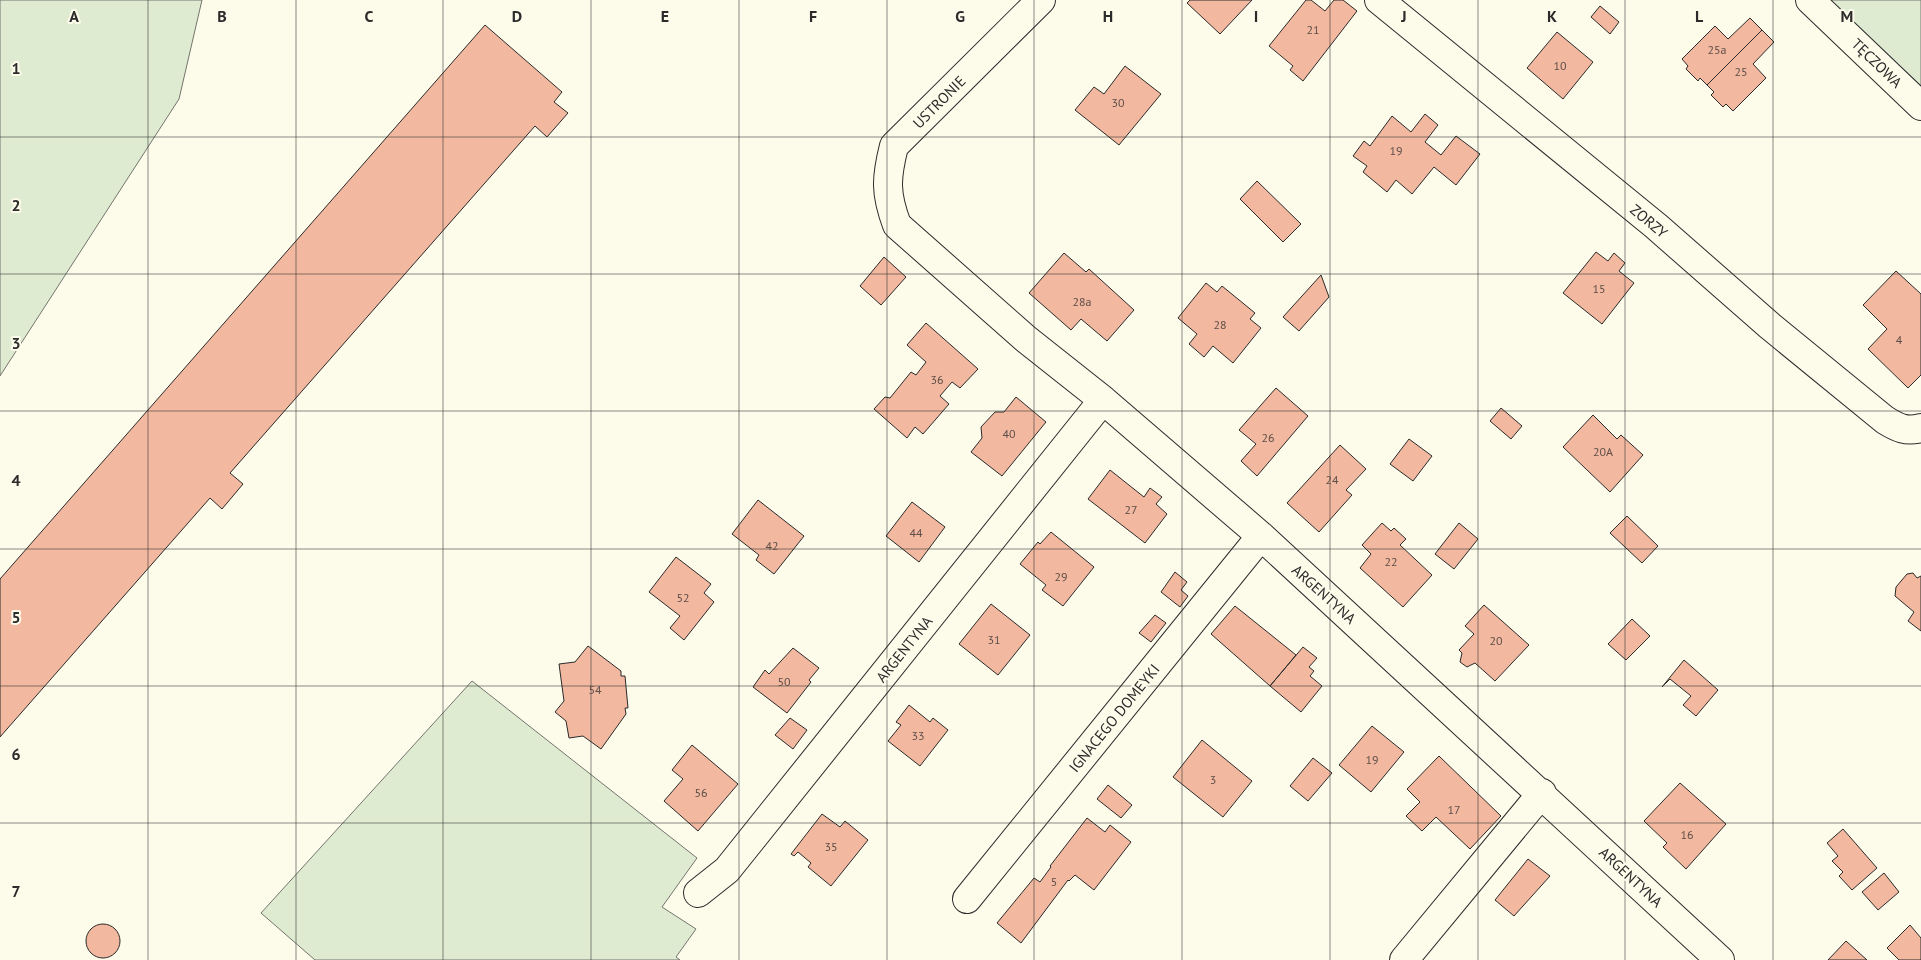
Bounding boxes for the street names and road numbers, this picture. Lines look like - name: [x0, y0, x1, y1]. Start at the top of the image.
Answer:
- street label: TĘCZOWA: [1848, 34, 1906, 92]
- street label: USTRONIE: [909, 72, 969, 132]
- street label: ZORZY: [1626, 200, 1672, 242]
- street label: ARGENTYNA: [1288, 560, 1360, 628]
- street label: ARGENTYNA: [872, 612, 937, 686]
- street label: IGNACEGO DOMEYKI: [1064, 660, 1164, 776]
- street label: ARGENTYNA: [1595, 843, 1667, 911]

